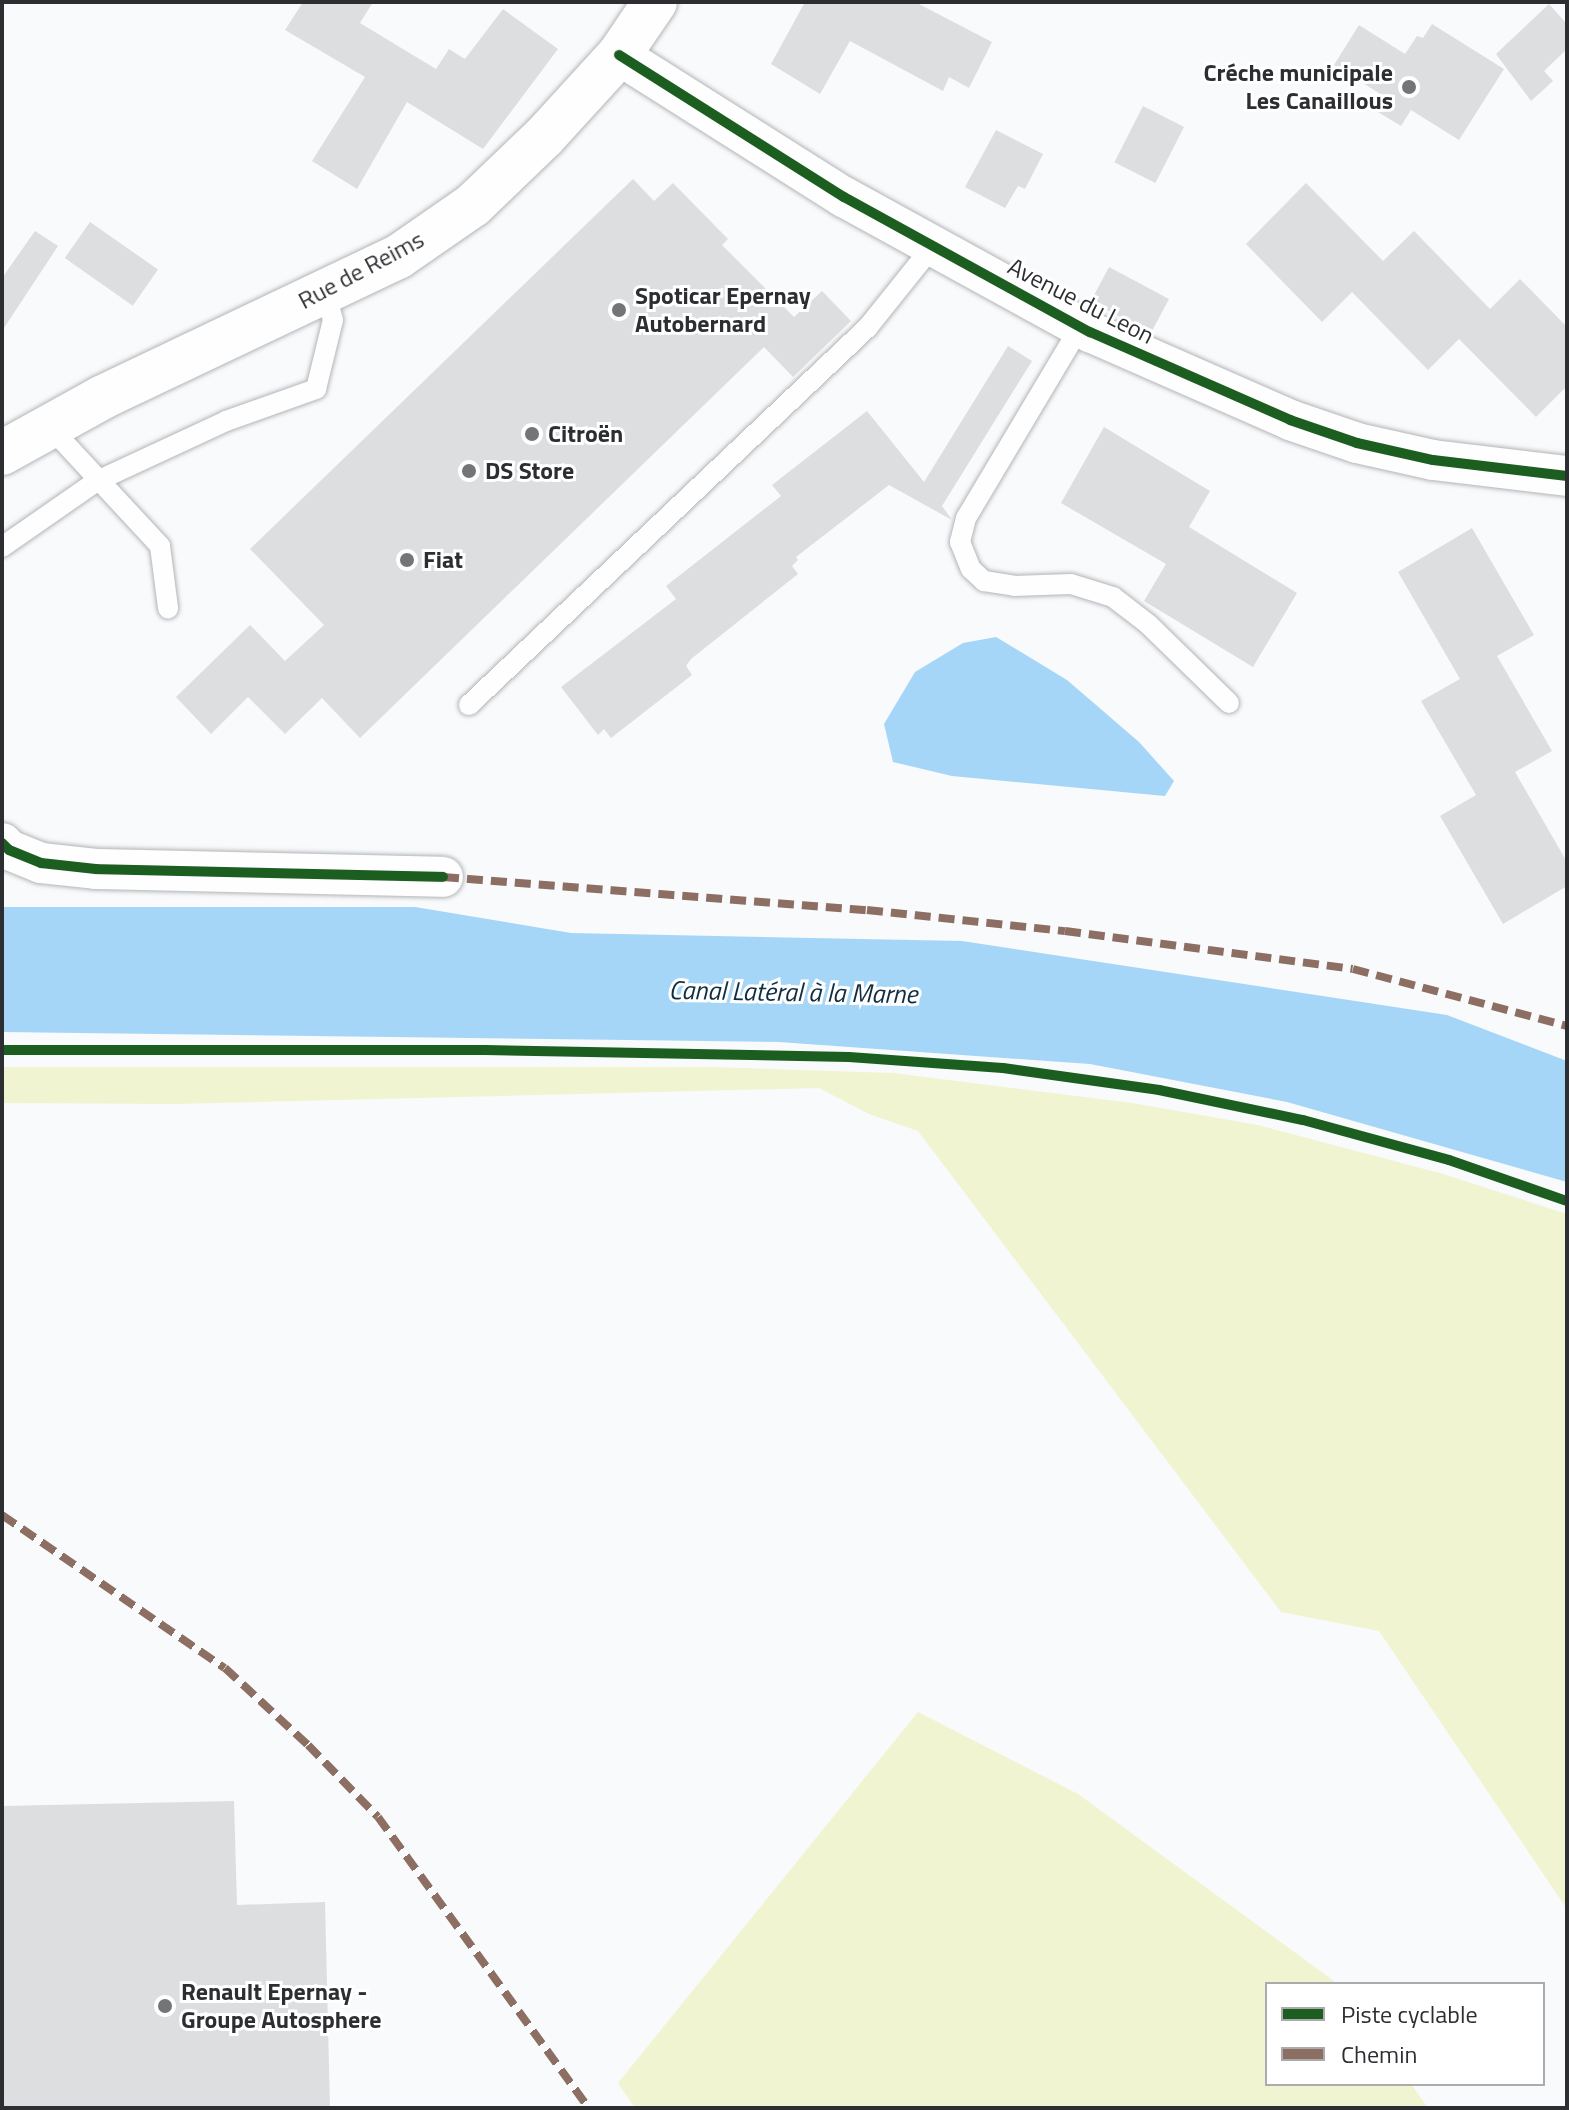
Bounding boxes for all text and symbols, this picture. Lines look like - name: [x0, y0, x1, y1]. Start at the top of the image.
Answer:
- place label: Créche municipale Les Canaillous: [1203, 59, 1393, 115]
- marker: Créche municipale Les Canaillous: [1400, 78, 1418, 96]
- street label: Rue de Reims: [293, 225, 429, 315]
- street label: Avenue du Leon: [1003, 252, 1159, 350]
- place label: Spoticar Epernay Autobernard: [635, 282, 811, 338]
- marker: Spoticar Epernay Autobernard: [610, 301, 628, 319]
- place label: Citroën: [548, 420, 623, 448]
- marker: Citroën: [523, 425, 541, 443]
- place label: DS Store: [485, 457, 574, 485]
- marker: DS Store: [460, 462, 478, 480]
- place label: Fiat: [423, 546, 463, 574]
- marker: Fiat: [398, 551, 416, 569]
- water label: Canal Latéral à la Marne: [668, 974, 918, 1010]
- place label: Renault Epernay - Groupe Autosphere: [181, 1978, 381, 2034]
- legend: [1265, 1982, 1545, 2086]
- text: Piste cyclable: [1341, 1996, 1478, 2032]
- marker: Renault Epernay - Groupe Autosphere: [156, 1997, 174, 2015]
- text: Chemin: [1341, 2036, 1417, 2072]

